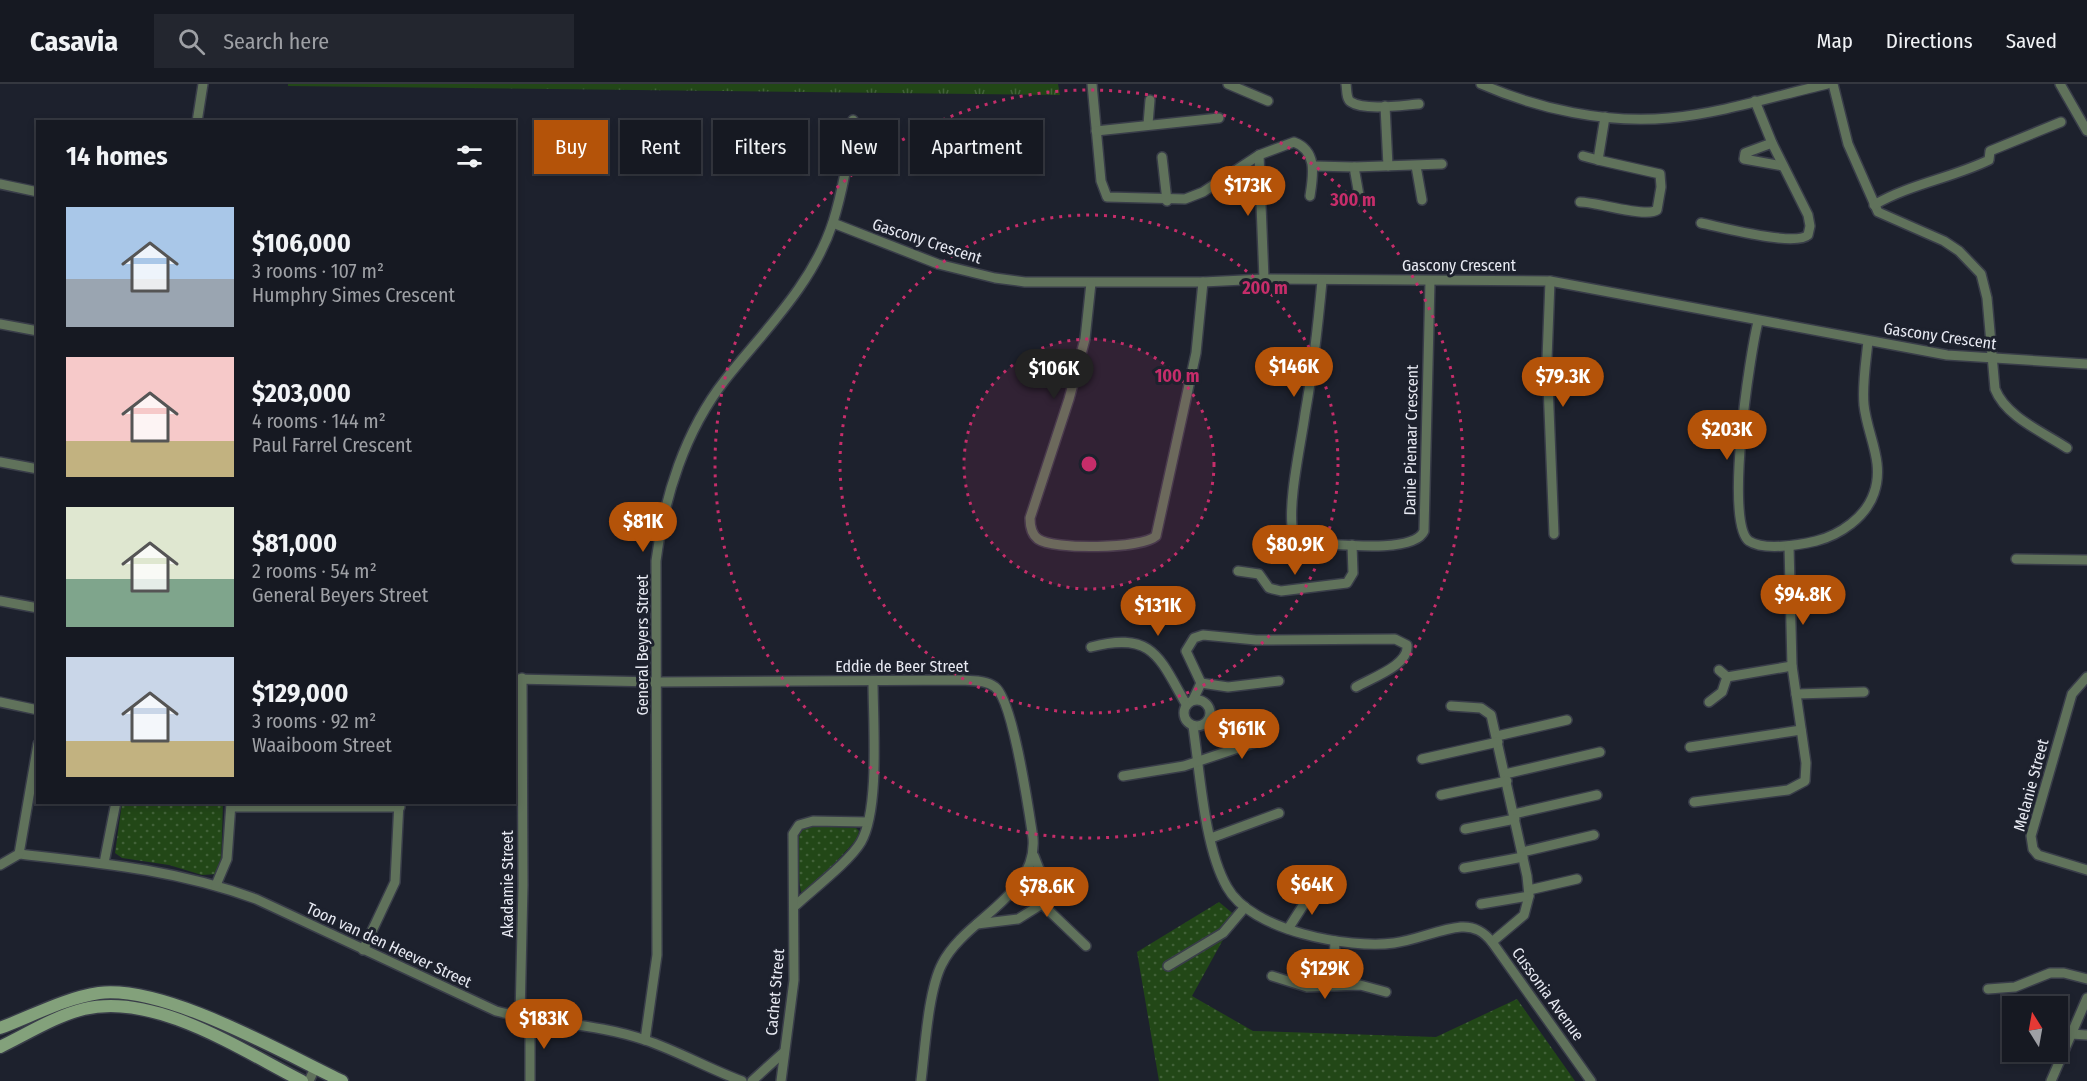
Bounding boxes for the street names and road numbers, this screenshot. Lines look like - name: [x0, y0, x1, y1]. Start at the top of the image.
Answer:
- street label: Gascony Crescent: [870, 214, 985, 268]
- street label: Gascony Crescent: [1402, 256, 1517, 275]
- street label: Gascony Crescent: [1882, 319, 1998, 353]
- street label: Danie Pienaar Crescent: [1400, 364, 1422, 515]
- street label: General Beyers Street: [633, 574, 652, 716]
- street label: Eddie de Beer Street: [835, 657, 970, 676]
- street label: Melanie Street: [2010, 736, 2053, 833]
- street label: Akadamie Street: [498, 830, 517, 938]
- street label: Toon van den Heever Street: [303, 898, 475, 992]
- street label: Cussonia Avenue: [1508, 944, 1588, 1044]
- street label: Cachet Street: [762, 947, 788, 1036]

